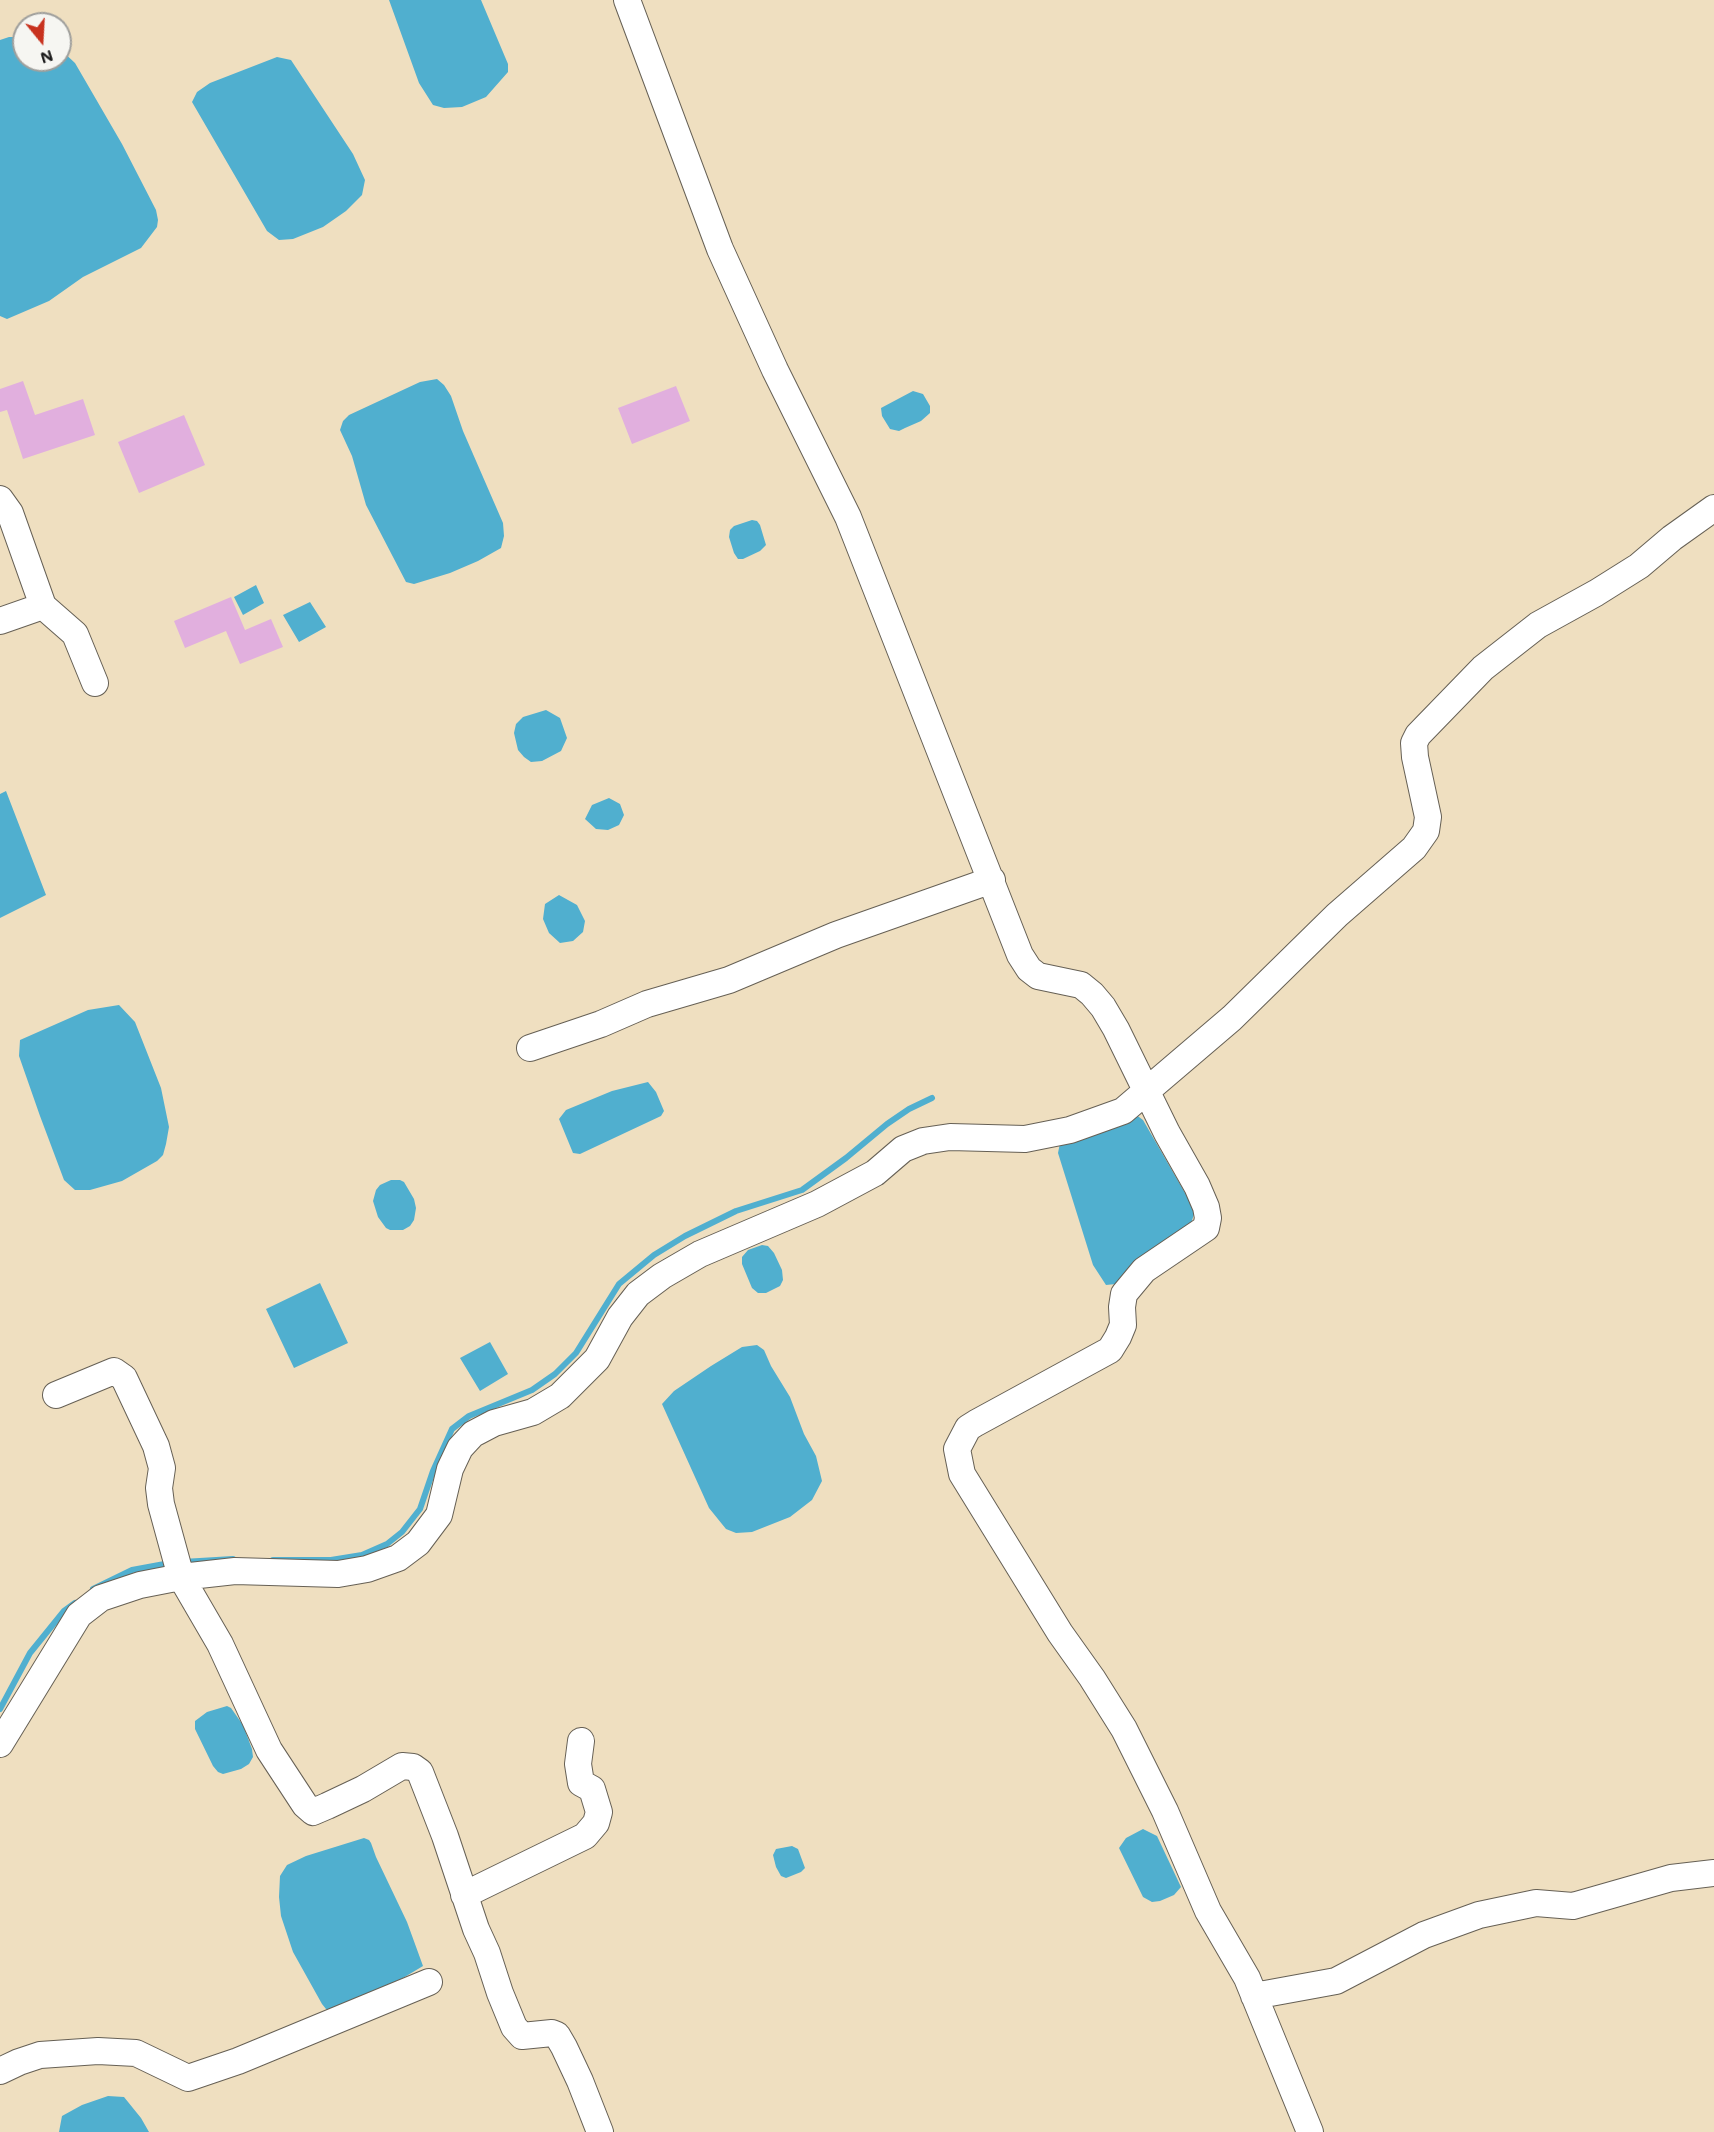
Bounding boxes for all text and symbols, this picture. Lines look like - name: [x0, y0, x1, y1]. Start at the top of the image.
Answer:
- north arrow: [12, 12, 72, 72]
- text: N: [38, 46, 56, 70]

